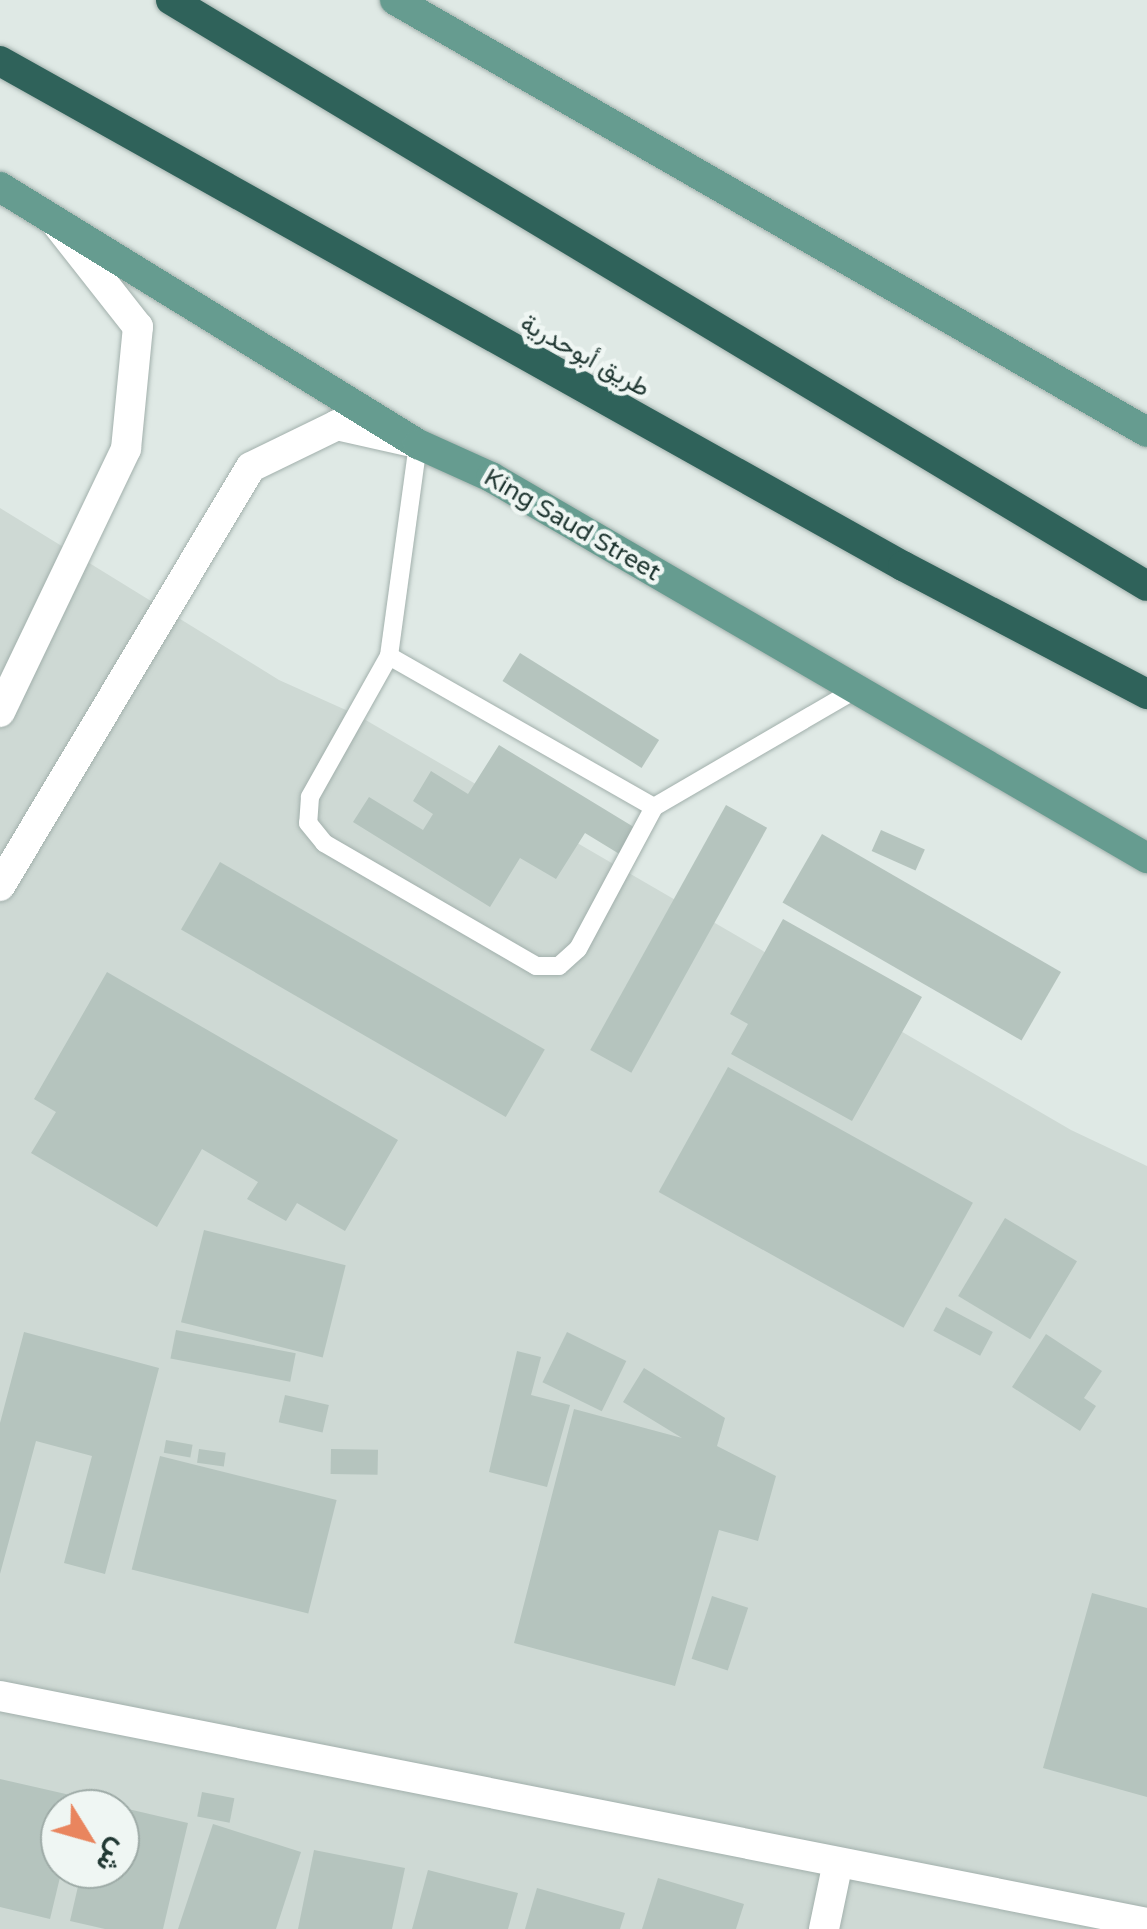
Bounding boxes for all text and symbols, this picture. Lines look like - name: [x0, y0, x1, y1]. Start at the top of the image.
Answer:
- street label: طريق أبوحدرية: [515, 308, 655, 404]
- street label: King Saud Street: [478, 462, 666, 588]
- north arrow: [40, 1789, 140, 1889]
- text: ش: [89, 1832, 136, 1880]

